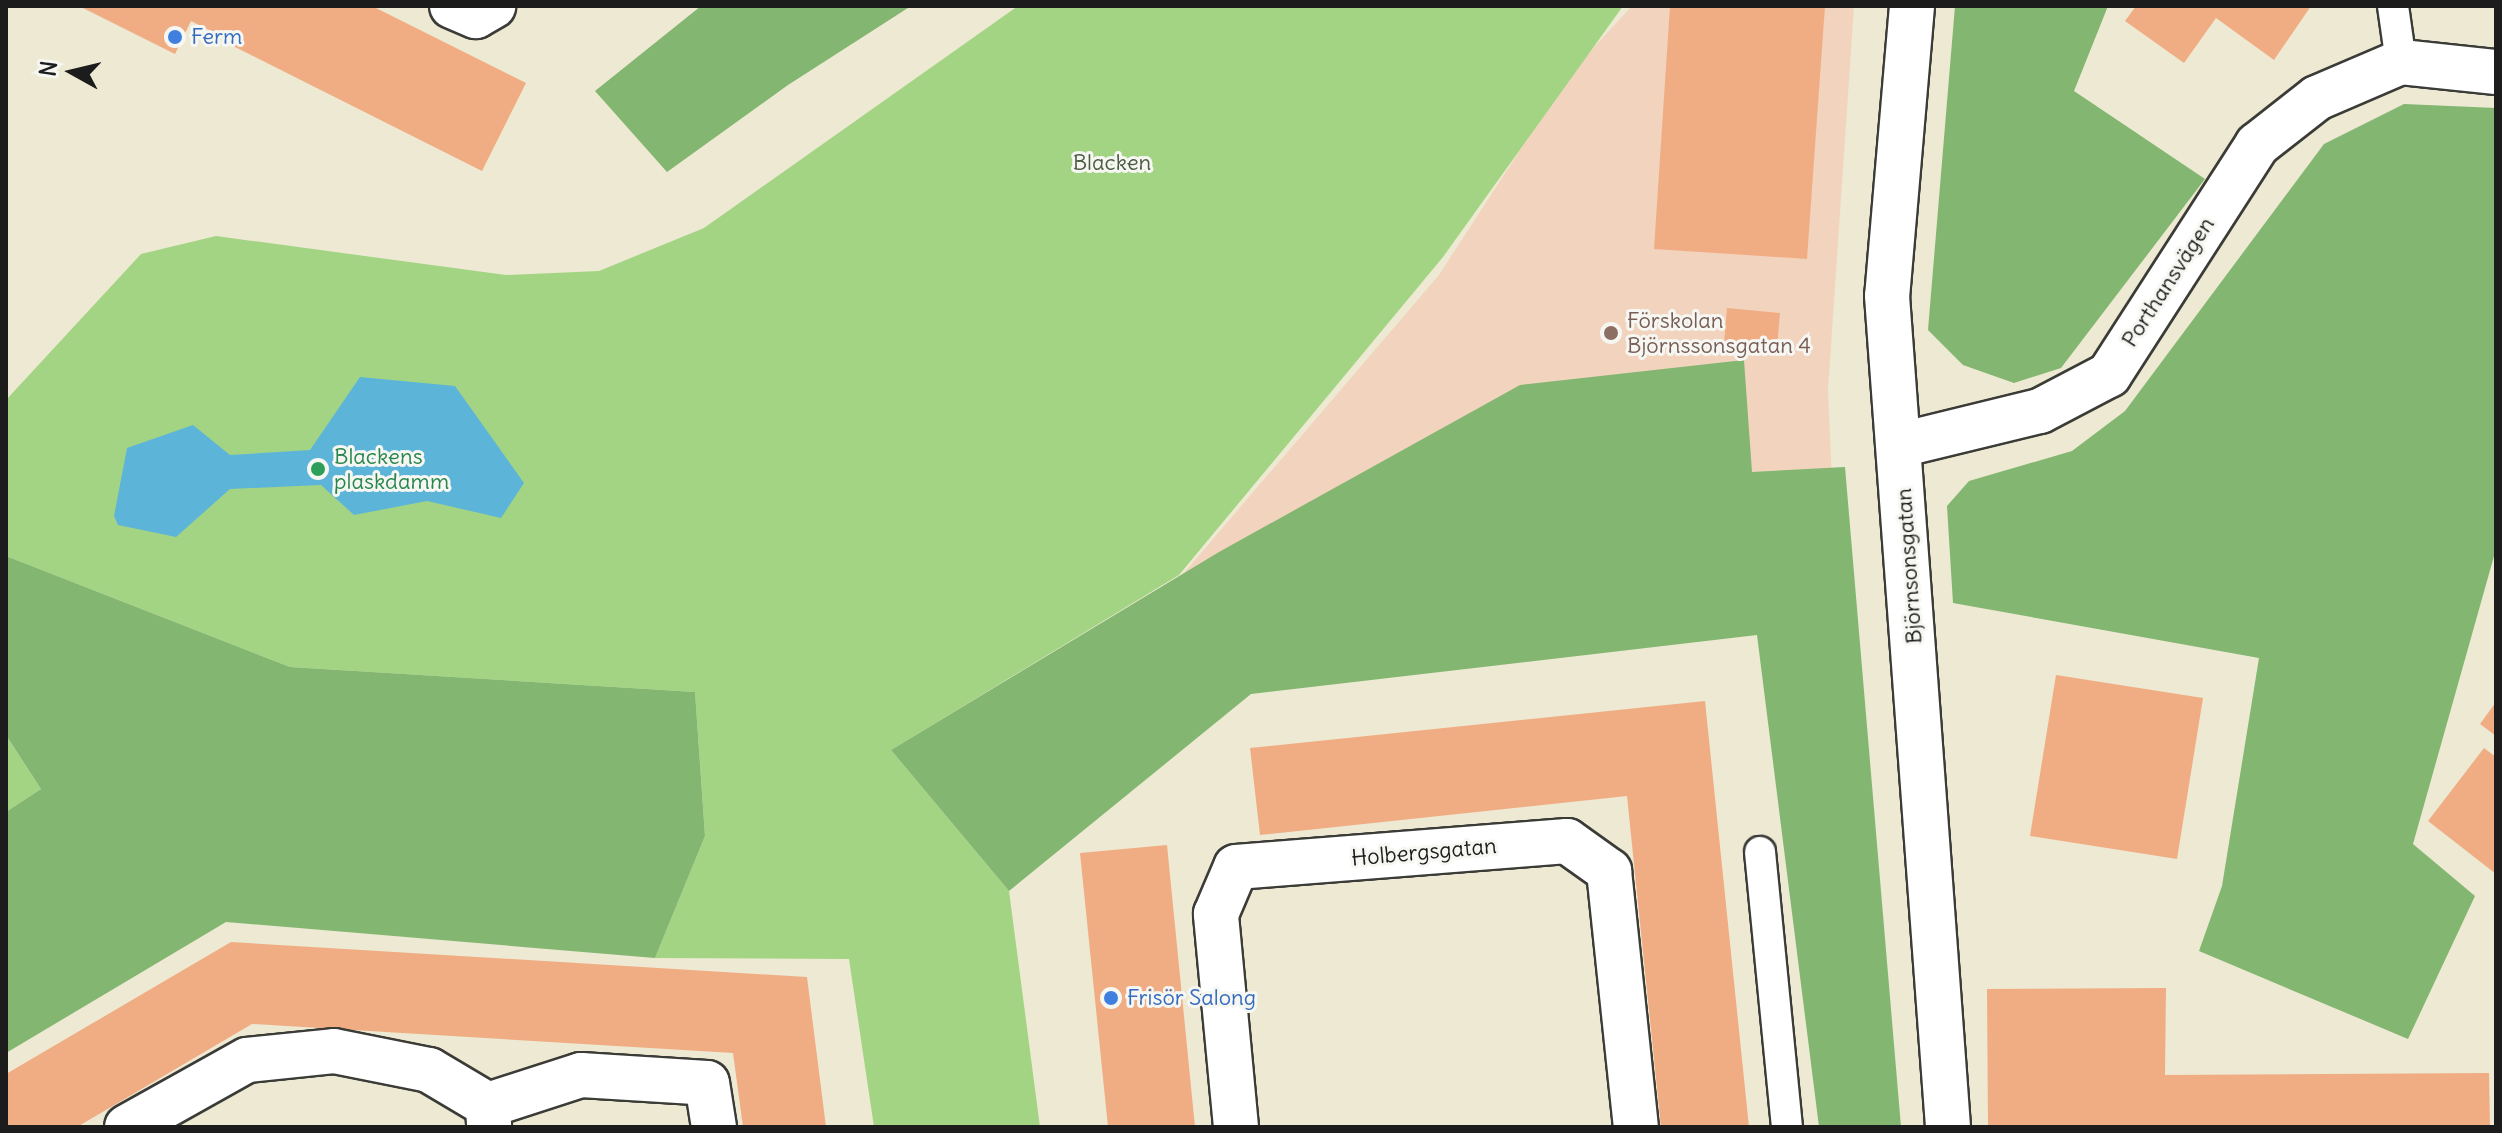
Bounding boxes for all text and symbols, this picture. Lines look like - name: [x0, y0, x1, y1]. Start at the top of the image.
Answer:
- place label: Ferm: [191, 24, 242, 50]
- marker: Ferm: [166, 28, 184, 46]
- north arrow: [32, 32, 112, 112]
- text: N: [33, 59, 63, 78]
- park label: Blacken: [1073, 150, 1151, 176]
- street label: Porthansvägen: [2116, 212, 2220, 352]
- place label: Förskolan Björnssonsgatan 4: [1627, 307, 1811, 358]
- marker: Förskolan Björnssonsgatan 4: [1602, 324, 1620, 342]
- place label: Blackens plaskdamm: [334, 443, 449, 494]
- marker: Blackens plaskdamm: [309, 460, 327, 478]
- street label: Björnsonsgatan: [1890, 487, 1928, 645]
- street label: Holbergsgatan: [1350, 833, 1498, 871]
- place label: Frisör Salong: [1127, 985, 1256, 1011]
- marker: Frisör Salong: [1102, 989, 1120, 1007]

